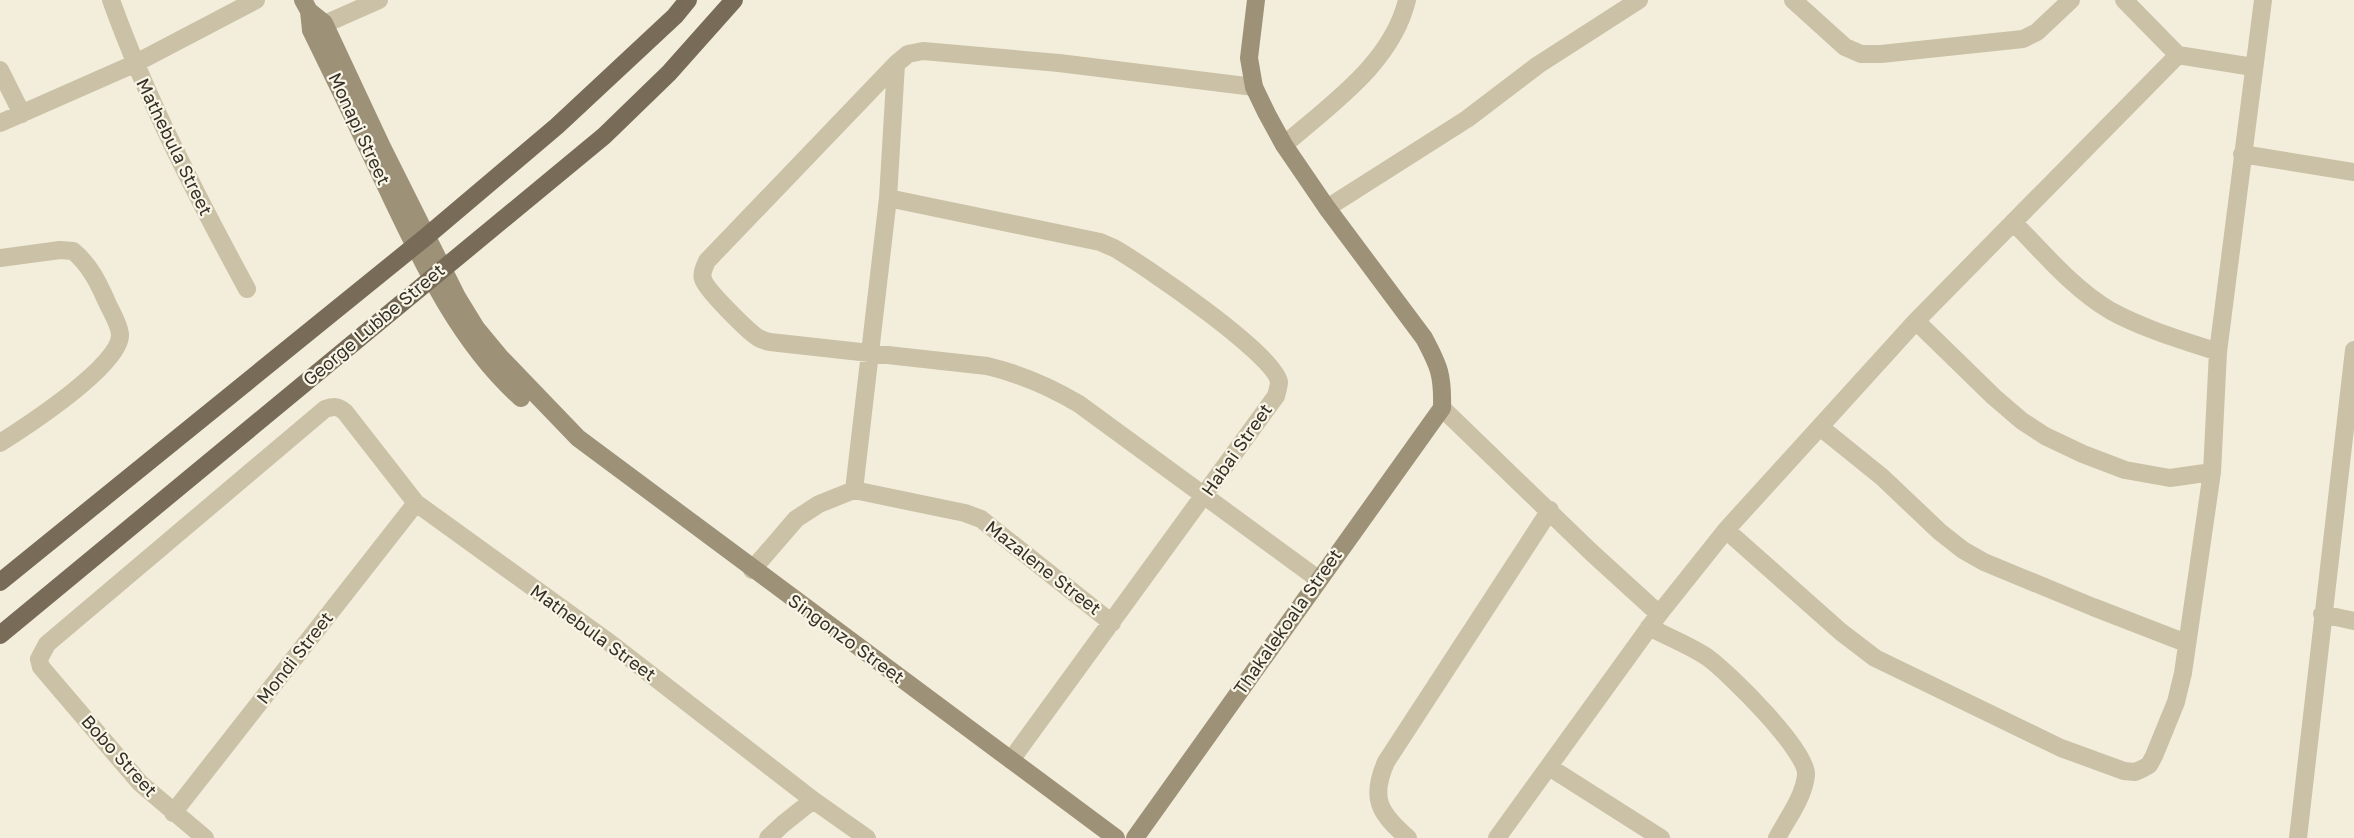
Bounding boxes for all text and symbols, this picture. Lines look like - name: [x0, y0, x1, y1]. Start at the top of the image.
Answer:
- street label: Monapi Street: [324, 69, 395, 188]
- street label: Mathebula Street: [132, 74, 218, 219]
- street label: George Lubbe Street: [298, 259, 449, 390]
- street label: Habai Street: [1196, 399, 1276, 500]
- street label: Mazalene Street: [982, 515, 1106, 619]
- street label: Thakalekoala Street: [1229, 544, 1346, 699]
- street label: Mathebula Street: [527, 579, 661, 685]
- street label: Singonzo Street: [784, 589, 909, 688]
- street label: Mondi Street: [251, 607, 337, 708]
- street label: Bobo Street: [77, 710, 162, 801]

